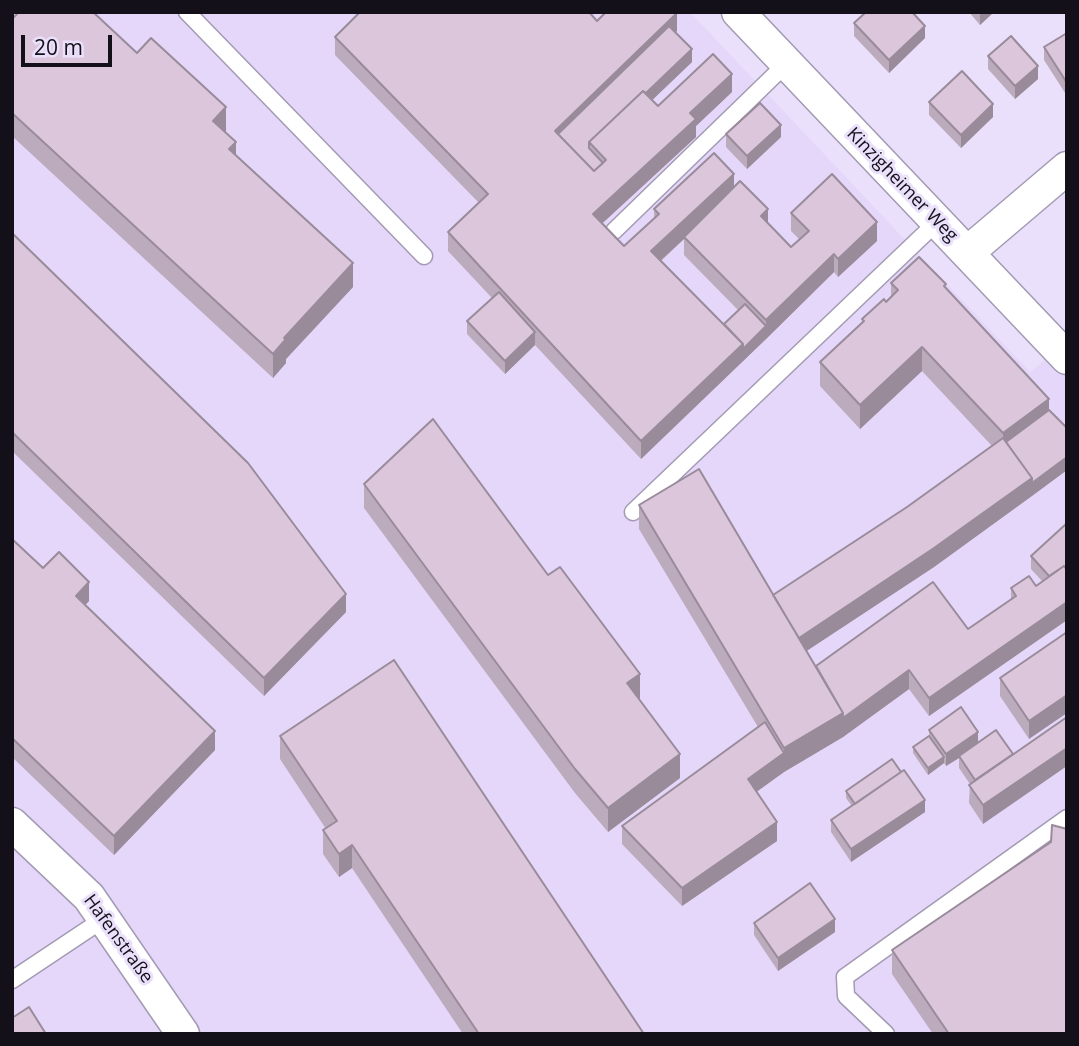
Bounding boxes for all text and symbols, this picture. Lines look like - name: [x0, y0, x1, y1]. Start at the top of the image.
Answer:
- scale bar: [24, 21, 116, 65]
- text: 20 m: [34, 33, 83, 61]
- street label: Kinzigheimer Weg: [842, 123, 962, 247]
- street label: Hafenstraße: [79, 891, 157, 987]

